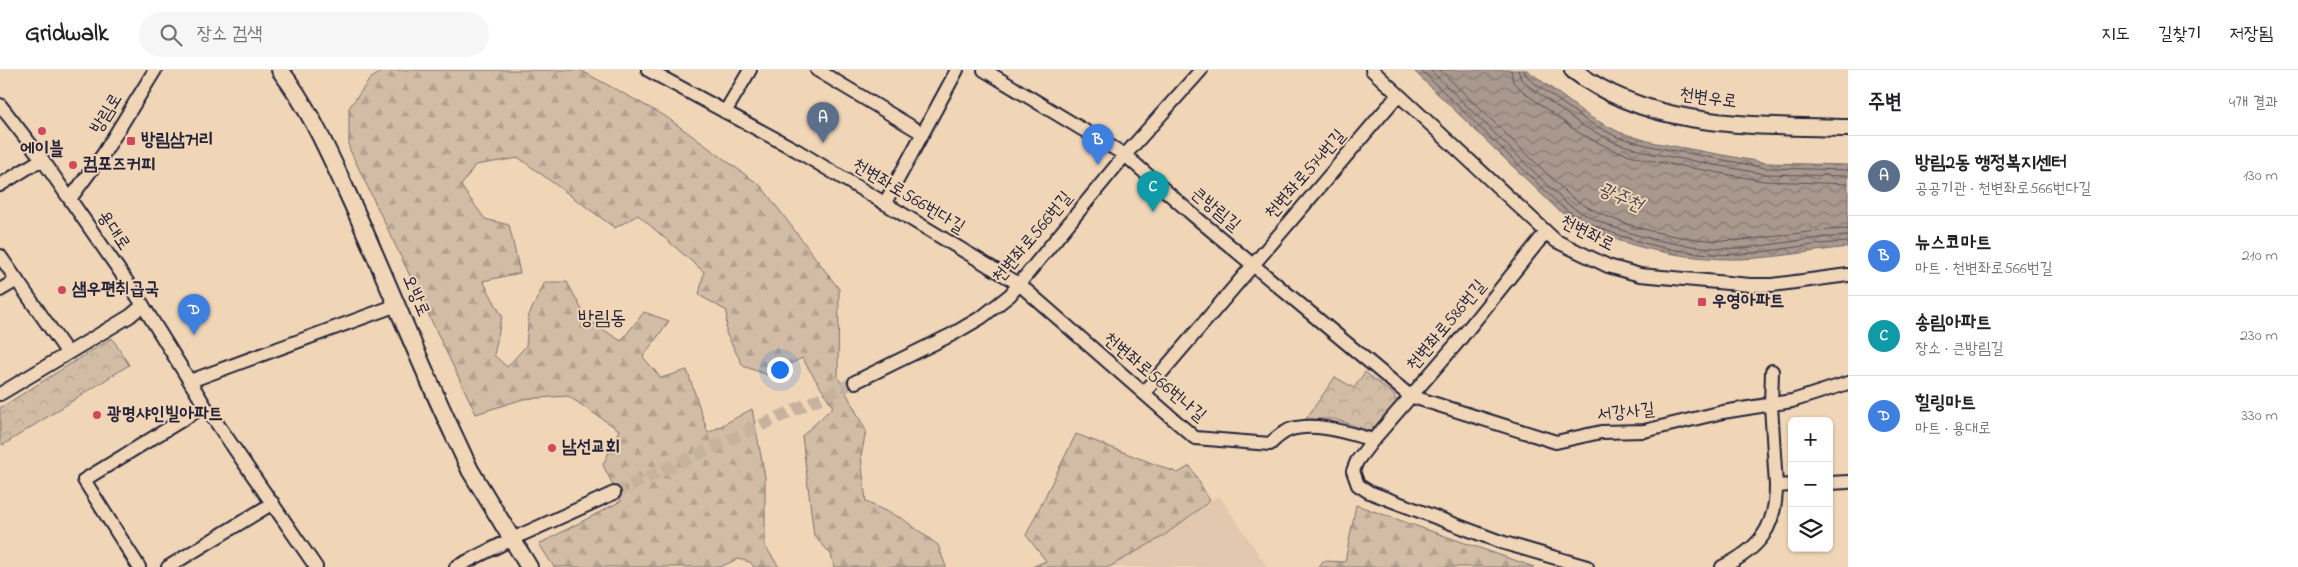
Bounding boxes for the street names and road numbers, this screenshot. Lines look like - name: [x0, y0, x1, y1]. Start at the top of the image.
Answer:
- street label: 천변우로: [1678, 82, 1738, 116]
- street label: 방림로: [84, 89, 130, 139]
- street label: 천변좌로574번길: [1259, 124, 1353, 226]
- street label: 천변좌로566번다길: [847, 153, 970, 241]
- street label: 큰방림길: [1184, 181, 1246, 239]
- street label: 천변좌로566번길: [987, 186, 1080, 290]
- street label: 용대로: [90, 206, 136, 256]
- street label: 천변좌로: [1555, 209, 1619, 259]
- street label: 오방로: [395, 271, 435, 321]
- street label: 천변좌로586번길: [1401, 274, 1493, 377]
- street label: 천변좌로566번나길: [1097, 327, 1212, 429]
- street label: 서강사길: [1596, 397, 1657, 429]

